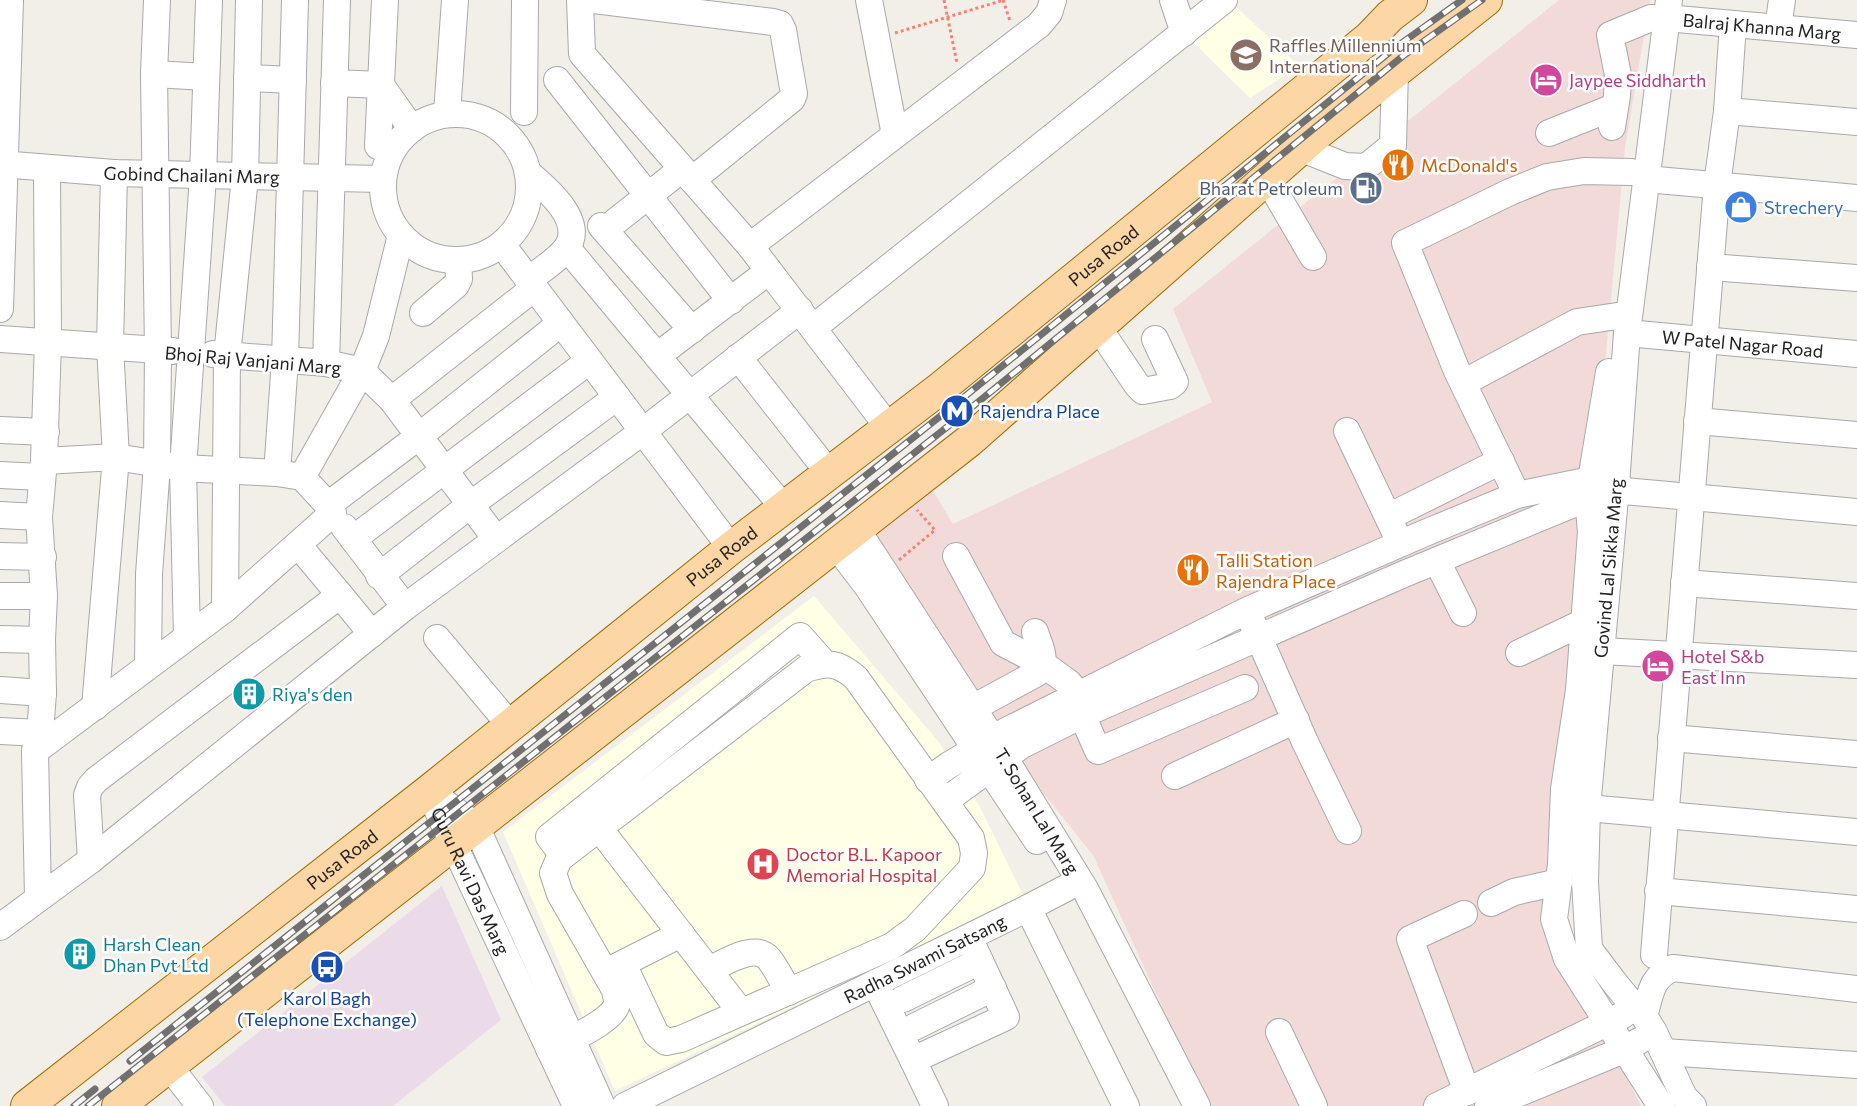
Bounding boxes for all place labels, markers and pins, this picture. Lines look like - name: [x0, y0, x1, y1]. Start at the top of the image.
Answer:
- place label: Raffles Millennium International: [1269, 34, 1421, 77]
- school or university icon: Raffles Millennium International: [1228, 37, 1264, 73]
- hotel icon: Jaypee Siddharth: [1528, 62, 1564, 98]
- place label: Jaypee Siddharth: [1569, 69, 1706, 91]
- restaurant icon: McDonald's: [1380, 147, 1416, 183]
- place label: McDonald's: [1421, 154, 1518, 176]
- fuel station icon: Bharat Petroleum: [1348, 170, 1384, 206]
- place label: Bharat Petroleum: [1199, 177, 1343, 199]
- shop icon: Strechery: [1723, 189, 1759, 225]
- place label: Strechery: [1764, 196, 1843, 218]
- metro station icon: Rajendra Place: [939, 393, 975, 429]
- place label: Rajendra Place: [980, 400, 1100, 422]
- place label: Talli Station Rajendra Place: [1216, 549, 1336, 592]
- restaurant icon: Talli Station Rajendra Place: [1175, 552, 1211, 588]
- place label: Hotel S&b East Inn: [1681, 645, 1764, 688]
- hotel icon: Hotel S&b East Inn: [1640, 648, 1676, 684]
- building icon: Riya's den: [231, 676, 267, 712]
- place label: Riya's den: [272, 683, 353, 705]
- place label: Doctor B.L. Kapoor Memorial Hospital: [786, 843, 942, 886]
- hospital icon: Doctor B.L. Kapoor Memorial Hospital: [745, 846, 781, 882]
- place label: Harsh Clean Dhan Pvt Ltd: [103, 933, 209, 976]
- building icon: Harsh Clean Dhan Pvt Ltd: [62, 936, 98, 972]
- bus stop icon: Karol Bagh (Telephone Exchange): [309, 949, 345, 985]
- place label: Karol Bagh (Telephone Exchange): [237, 987, 417, 1030]

